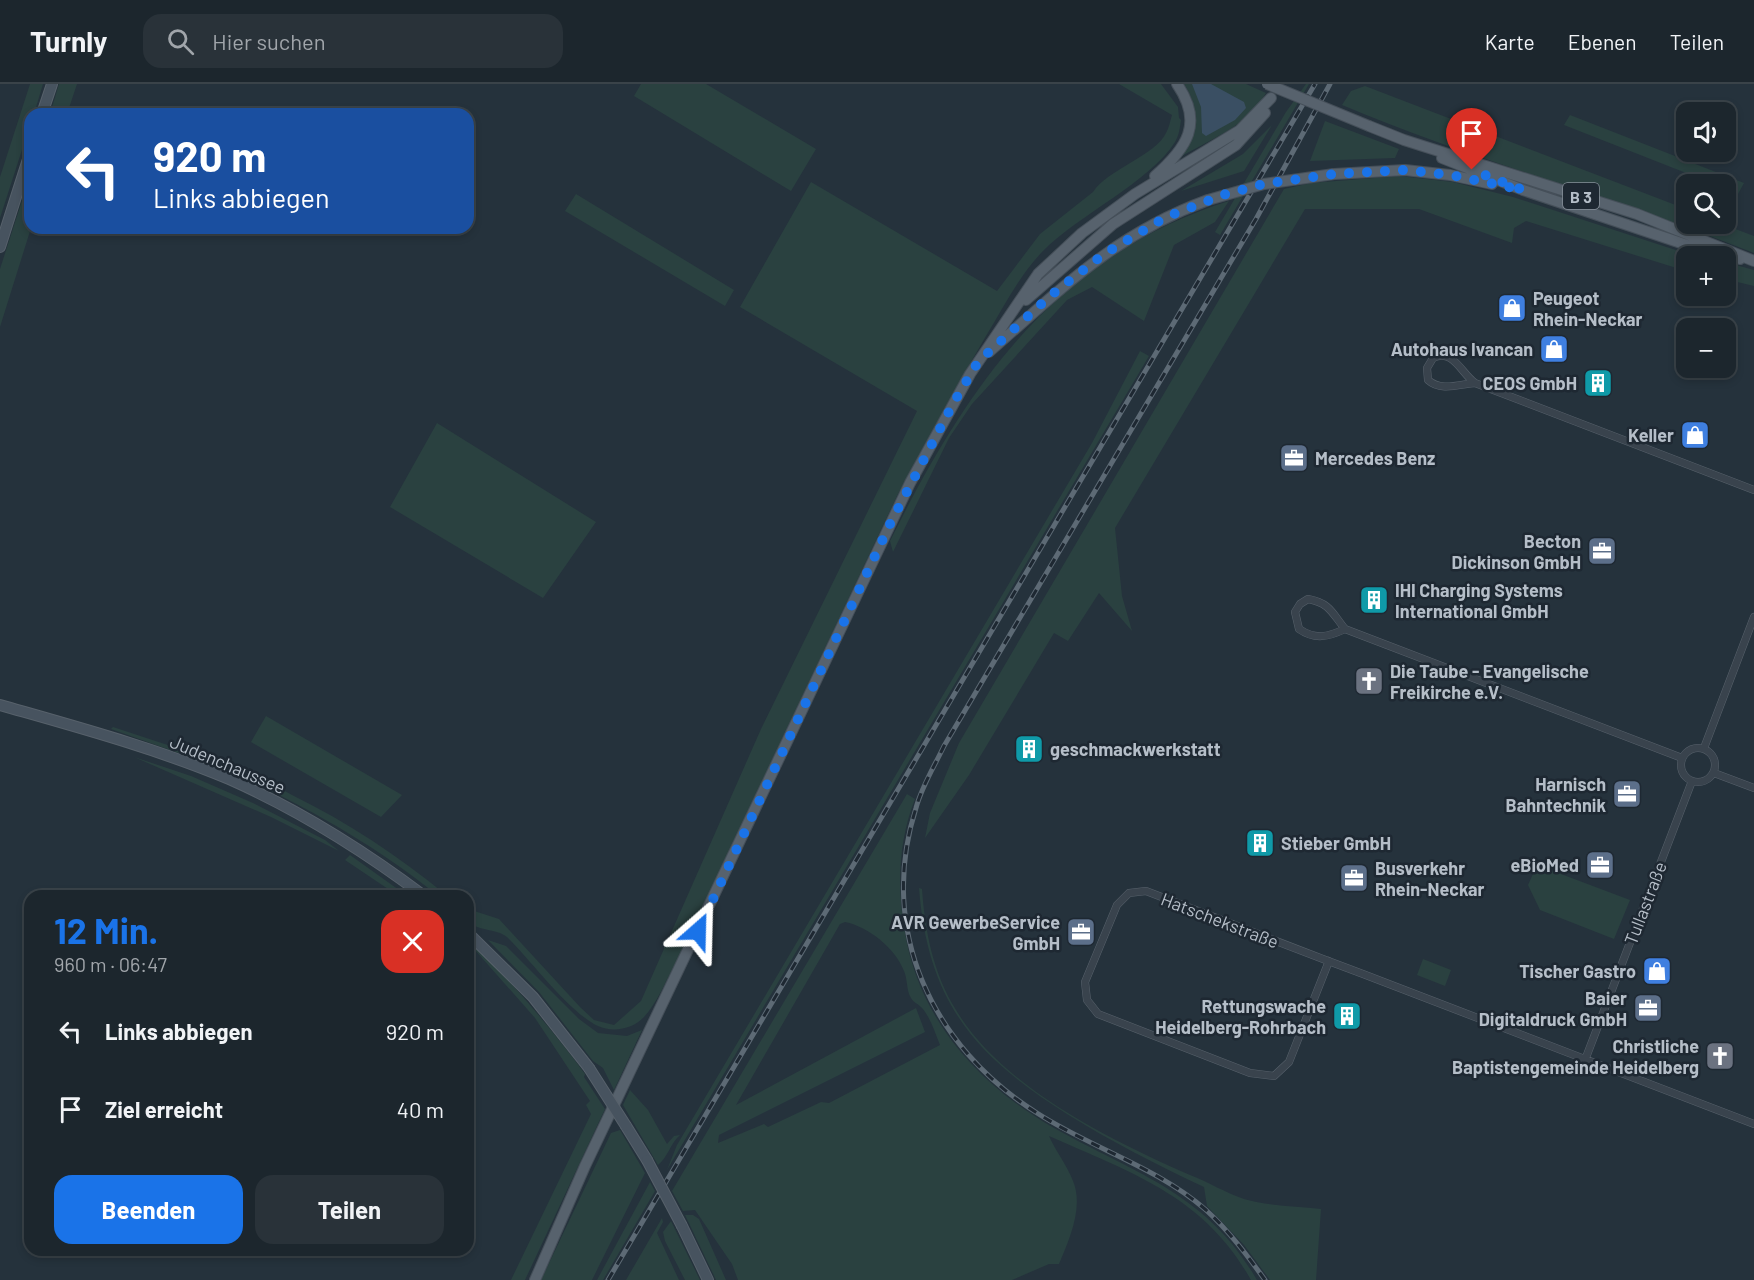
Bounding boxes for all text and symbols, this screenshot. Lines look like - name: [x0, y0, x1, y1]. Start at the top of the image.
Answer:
- search box: [143, 14, 563, 68]
- text: Turnly: [30, 24, 107, 58]
- icon: search: [164, 25, 197, 58]
- text: Hier suchen: [212, 28, 326, 54]
- text: Karte: [1485, 29, 1535, 54]
- text: Ebenen: [1568, 29, 1637, 54]
- text: Teilen: [1670, 29, 1724, 54]
- map controls: [1676, 102, 1736, 378]
- button: sound: [1676, 102, 1736, 162]
- pin: [1446, 108, 1497, 170]
- icon: arrive: [1455, 117, 1488, 150]
- text: 920 m: [153, 130, 266, 180]
- icon: left: [54, 132, 132, 210]
- button: search: [1676, 174, 1736, 234]
- text: Links abbiegen: [153, 181, 329, 213]
- road number: B 3: [1563, 183, 1599, 209]
- button: +: [1676, 246, 1736, 306]
- place label: Peugeot Rhein-Neckar: [1533, 287, 1643, 330]
- shop icon: Peugeot Rhein-Neckar: [1496, 292, 1528, 324]
- button: −: [1676, 318, 1736, 378]
- shop icon: Autohaus Ivancan: [1538, 333, 1570, 365]
- place label: Autohaus Ivancan: [1391, 338, 1533, 360]
- building icon: CEOS GmbH: [1582, 367, 1614, 399]
- place label: CEOS GmbH: [1483, 372, 1577, 394]
- shop icon: Keller: [1679, 419, 1711, 451]
- place label: Keller: [1628, 424, 1674, 446]
- office icon: Mercedes Benz: [1278, 442, 1310, 474]
- place label: Mercedes Benz: [1315, 447, 1435, 469]
- place label: Becton Dickinson GmbH: [1452, 530, 1581, 573]
- office icon: Becton Dickinson GmbH: [1586, 535, 1618, 567]
- place label: IHI Charging Systems International GmbH: [1395, 579, 1563, 622]
- building icon: IHI Charging Systems International GmbH: [1358, 584, 1390, 616]
- place label: Die Taube - Evangelische Freikirche e.V.: [1390, 660, 1589, 703]
- church icon: Die Taube - Evangelische Freikirche e.V.: [1353, 665, 1385, 697]
- street label: Judenchaussee: [167, 730, 289, 798]
- building icon: geschmackwerkstatt: [1013, 733, 1045, 765]
- place label: geschmackwerkstatt: [1050, 738, 1221, 760]
- place label: Harnisch Bahntechnik: [1506, 773, 1606, 816]
- office icon: Harnisch Bahntechnik: [1611, 778, 1643, 810]
- building icon: Stieber GmbH: [1244, 827, 1276, 859]
- place label: Stieber GmbH: [1281, 832, 1391, 854]
- office icon: eBioMed: [1584, 849, 1616, 881]
- place label: eBioMed: [1511, 854, 1579, 876]
- place label: Busverkehr Rhein-Neckar: [1375, 857, 1485, 900]
- street label: Tullastraße: [1619, 858, 1671, 948]
- office icon: Busverkehr Rhein-Neckar: [1338, 862, 1370, 894]
- street label: Hatschekstraße: [1158, 887, 1282, 953]
- position arrow: [666, 899, 730, 963]
- text: 12 Min.: [54, 908, 158, 951]
- button: close: [381, 910, 444, 973]
- place label: AVR GewerbeService GmbH: [891, 911, 1060, 954]
- office icon: AVR GewerbeService GmbH: [1065, 916, 1097, 948]
- text: 960 m · 06:47: [54, 952, 167, 976]
- shop icon: Tischer Gastro: [1641, 955, 1673, 987]
- place label: Tischer Gastro: [1519, 960, 1636, 982]
- place label: Baier Digitaldruck GmbH: [1479, 987, 1627, 1030]
- office icon: Baier Digitaldruck GmbH: [1632, 992, 1664, 1024]
- place label: Rettungswache Heidelberg-Rohrbach: [1155, 995, 1326, 1038]
- building icon: Rettungswache Heidelberg-Rohrbach: [1331, 1000, 1363, 1032]
- icon: left: [54, 1015, 87, 1048]
- text: Links abbiegen: [105, 1018, 253, 1044]
- text: 920 m: [386, 1018, 444, 1044]
- place label: Christliche Baptistengemeinde Heidelberg: [1452, 1035, 1699, 1078]
- church icon: Christliche Baptistengemeinde Heidelberg: [1704, 1040, 1736, 1072]
- icon: arrive: [54, 1093, 87, 1126]
- text: Ziel erreicht: [105, 1096, 223, 1122]
- text: 40 m: [397, 1096, 444, 1122]
- button: Beenden: [54, 1175, 243, 1244]
- button: Teilen: [255, 1175, 444, 1244]

